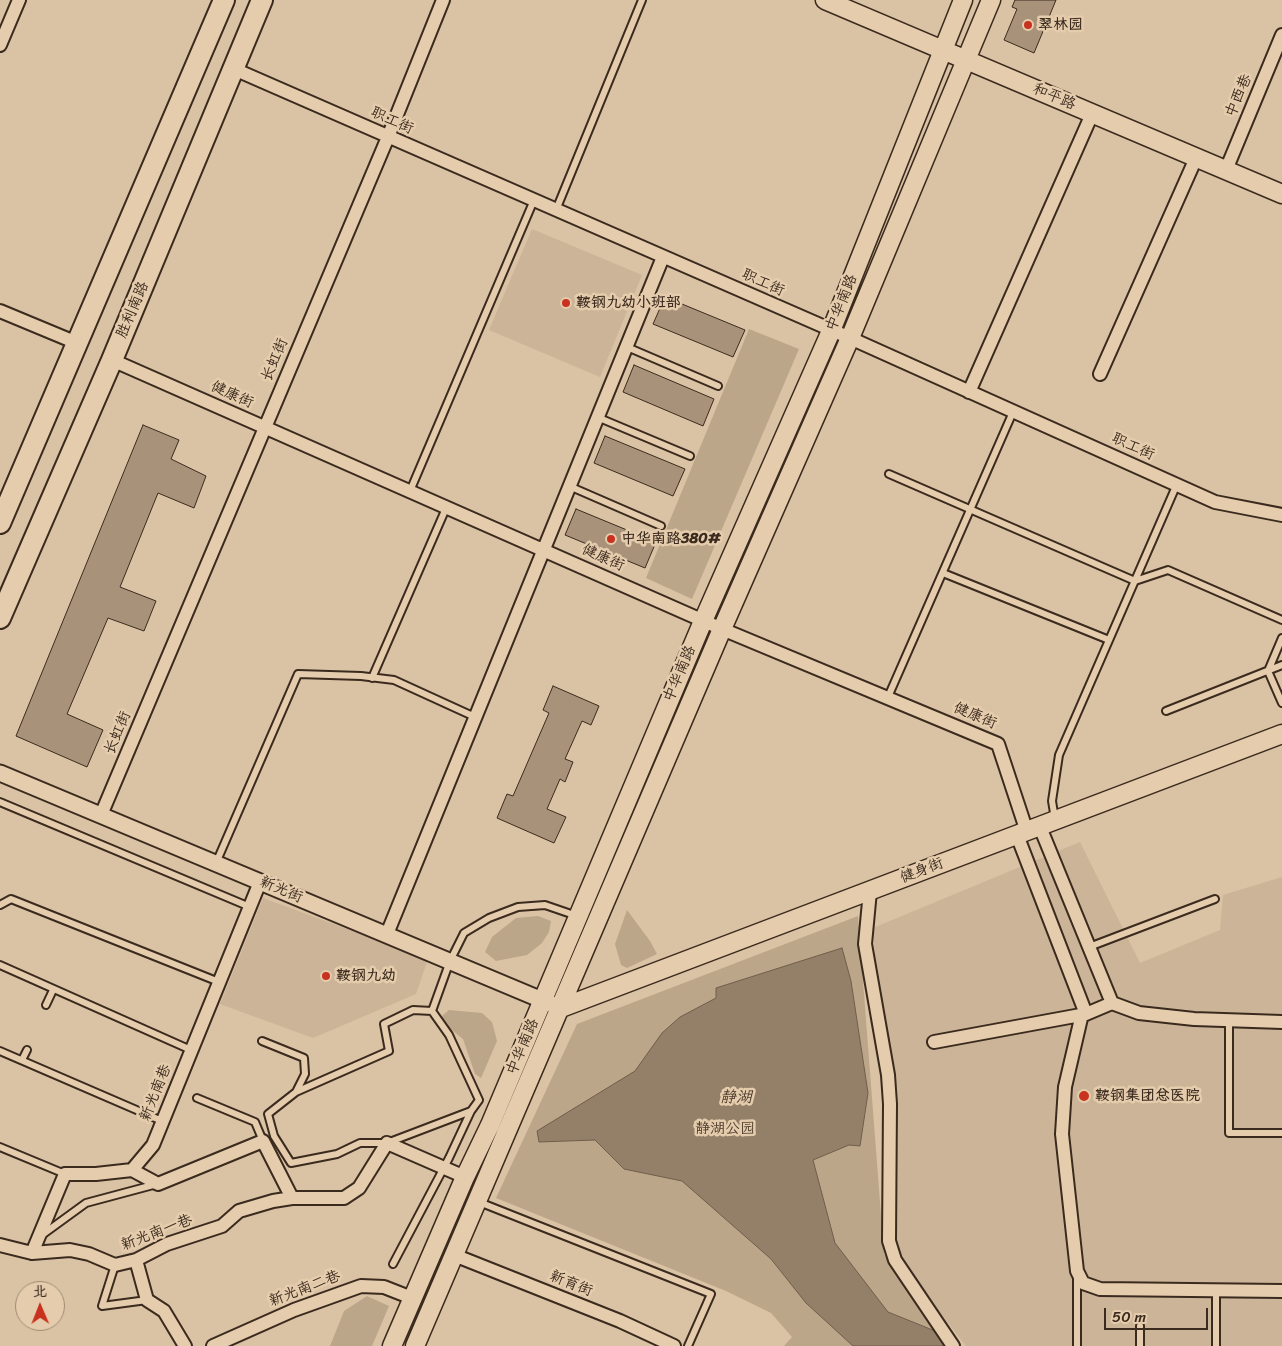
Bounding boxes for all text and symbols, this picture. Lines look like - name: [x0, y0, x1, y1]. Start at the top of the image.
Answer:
- place label: 翠林园: [1038, 16, 1083, 34]
- marker: 翠林园: [1022, 19, 1034, 31]
- street label: 中西巷: [1222, 72, 1256, 120]
- street label: 和平路: [1030, 80, 1078, 114]
- street label: 职工街: [368, 104, 416, 138]
- street label: 职工街: [739, 266, 787, 300]
- street label: 中华南路: [822, 272, 862, 334]
- street label: 胜利南路: [113, 279, 153, 341]
- place label: 鞍钢九幼小班部: [576, 294, 681, 312]
- marker: 鞍钢九幼小班部: [560, 297, 572, 309]
- street label: 长虹街: [258, 336, 292, 384]
- street label: 健康街: [208, 378, 256, 412]
- street label: 职工街: [1109, 430, 1157, 464]
- place label: 中华南路380#: [621, 530, 720, 548]
- marker: 中华南路380#: [605, 533, 617, 545]
- street label: 健康街: [579, 541, 627, 575]
- street label: 中华南路: [660, 643, 700, 705]
- street label: 健康街: [951, 699, 999, 733]
- street label: 长虹街: [101, 709, 135, 757]
- street label: 健身街: [898, 855, 946, 887]
- street label: 新光街: [257, 873, 305, 907]
- place label: 鞍钢九幼: [336, 967, 396, 985]
- marker: 鞍钢九幼: [320, 970, 332, 982]
- street label: 中华南路: [503, 1016, 543, 1078]
- street label: 新光南巷: [136, 1062, 176, 1124]
- place label: 鞍钢集团总医院: [1095, 1087, 1200, 1105]
- water label: 静湖: [720, 1088, 752, 1108]
- marker: 鞍钢集团总医院: [1077, 1089, 1091, 1103]
- park label: 静湖公园: [695, 1120, 755, 1138]
- street label: 新光南一巷: [119, 1211, 195, 1255]
- street label: 新光南二巷: [267, 1267, 343, 1311]
- street label: 新育街: [547, 1267, 595, 1301]
- text: 北: [33, 1279, 47, 1304]
- north arrow: [15, 1281, 65, 1331]
- scale bar: [1107, 1298, 1211, 1330]
- text: 50 m: [1112, 1304, 1146, 1330]

